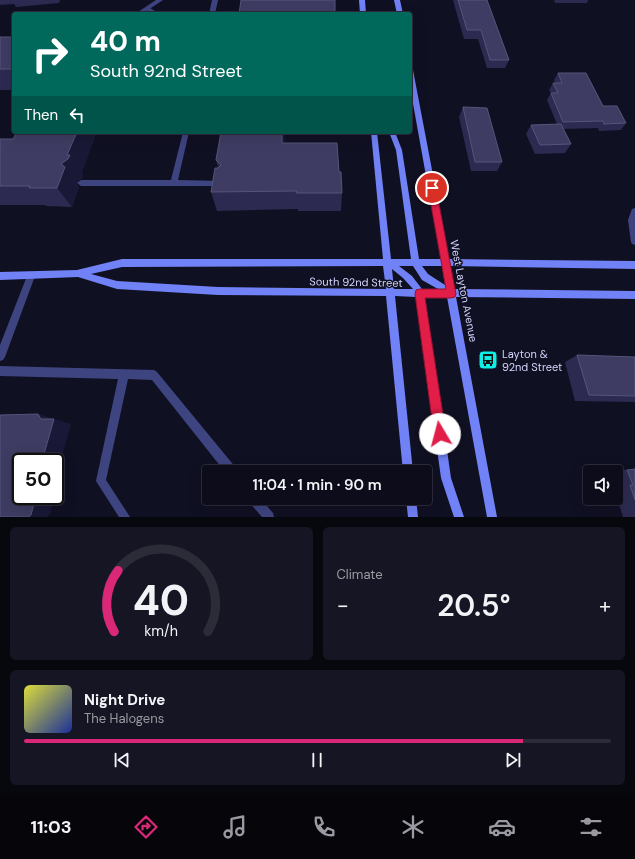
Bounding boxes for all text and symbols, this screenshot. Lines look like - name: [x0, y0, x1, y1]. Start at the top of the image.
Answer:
- text: 40 m: [90, 23, 161, 60]
- icon: right: [24, 28, 76, 80]
- text: South 92nd Street: [90, 59, 242, 83]
- icon: left: [66, 104, 88, 126]
- text: Then: [24, 105, 58, 125]
- pin: [415, 171, 449, 205]
- icon: arrive: [421, 177, 443, 199]
- street label: West Layton Avenue: [447, 239, 481, 343]
- street label: South 92nd Street: [309, 274, 403, 290]
- place label: Layton & 92nd Street: [502, 347, 562, 374]
- bus stop icon: Layton & 92nd Street: [477, 349, 499, 371]
- position arrow: [419, 413, 461, 455]
- speed limit sign: 50: [12, 453, 64, 505]
- map controls: [583, 465, 623, 505]
- button: sound: [583, 465, 623, 505]
- text: 11:04 · 1 min · 90 m: [252, 475, 382, 495]
- text: Climate: [337, 566, 383, 583]
- text: 40: [133, 573, 189, 627]
- text: 20.5°: [437, 586, 510, 625]
- text: −: [337, 591, 349, 620]
- text: +: [599, 591, 611, 620]
- text: km/h: [144, 621, 178, 639]
- text: Night Drive: [84, 690, 165, 710]
- text: The Halogens: [84, 710, 164, 727]
- icon: previous: [111, 749, 133, 771]
- icon: pause: [306, 749, 328, 771]
- icon: next: [502, 749, 524, 771]
- icon: directions: [132, 813, 160, 841]
- icon: music: [221, 813, 249, 841]
- icon: phone: [310, 813, 338, 841]
- icon: climate: [399, 813, 427, 841]
- icon: car: [488, 813, 516, 841]
- icon: filters: [577, 813, 605, 841]
- text: 11:03: [30, 815, 72, 839]

